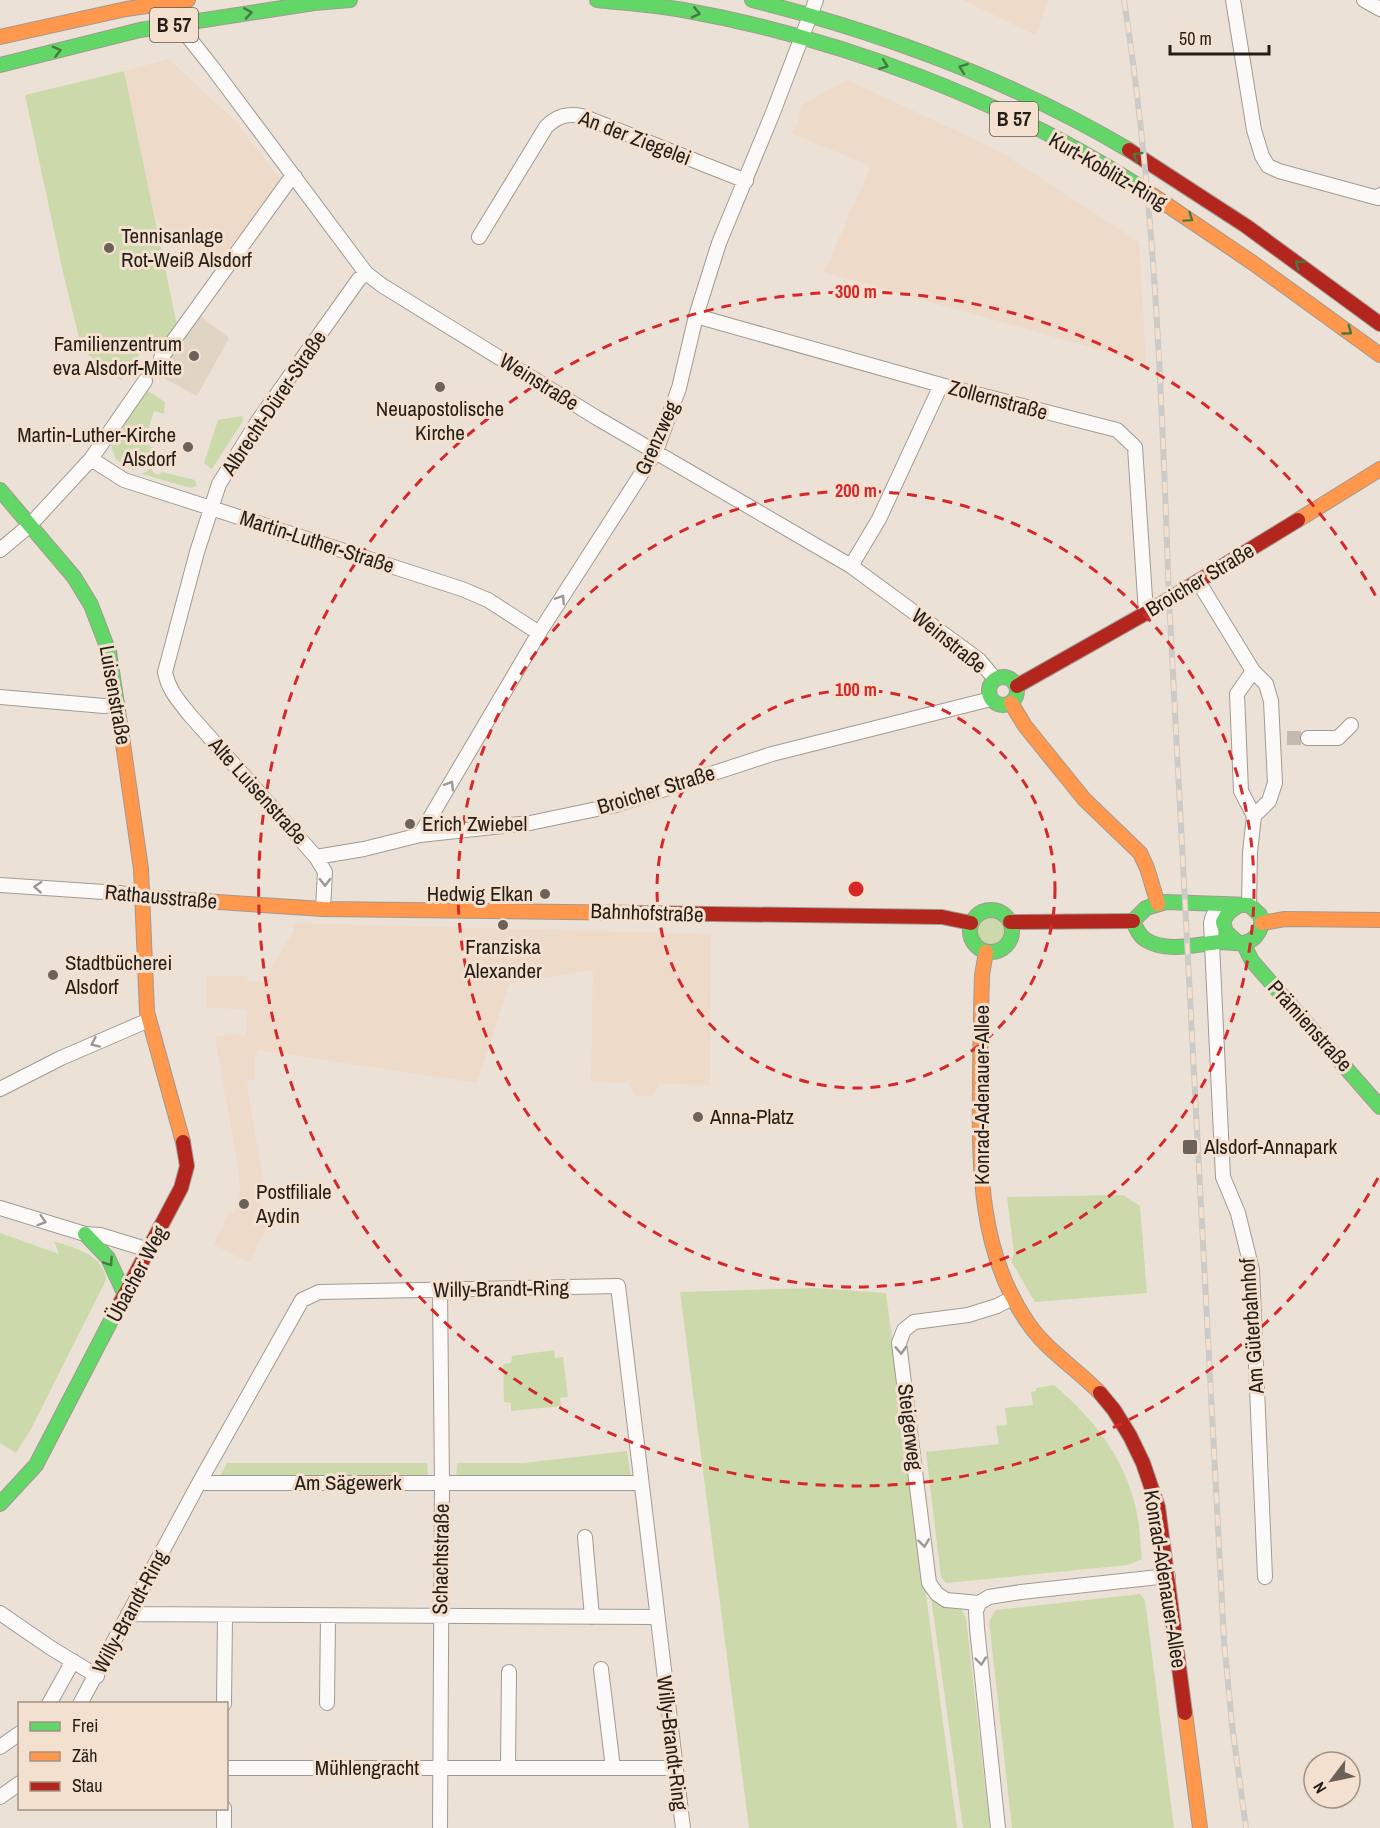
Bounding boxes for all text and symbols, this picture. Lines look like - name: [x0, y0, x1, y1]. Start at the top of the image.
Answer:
- one-way arrow: [691, 6, 701, 19]
- road number: B 57: [150, 8, 198, 42]
- one-way arrow: [243, 8, 253, 20]
- scale bar: [1170, 18, 1269, 56]
- text: 50 m: [1179, 26, 1212, 51]
- one-way arrow: [52, 45, 62, 58]
- one-way arrow: [878, 58, 889, 71]
- one-way arrow: [959, 63, 970, 75]
- road number: B 57: [990, 102, 1038, 136]
- street label: An der Ziegelei: [574, 103, 695, 172]
- street label: Kurt-Koblitz-Ring: [1044, 125, 1173, 216]
- one-way arrow: [1133, 151, 1143, 163]
- one-way arrow: [1182, 211, 1193, 222]
- place label: Tennisanlage Rot-Weiß Alsdorf: [121, 221, 252, 274]
- marker: Tennisanlage Rot-Weiß Alsdorf: [102, 241, 116, 255]
- one-way arrow: [1295, 260, 1306, 271]
- text: 300 m: [835, 279, 877, 304]
- street label: Albrecht-Dürer-Straße: [214, 324, 333, 482]
- one-way arrow: [1341, 324, 1352, 335]
- place label: Familienzentrum eva Alsdorf-Mitte: [53, 329, 182, 382]
- street label: Weinstraße: [494, 346, 585, 417]
- marker: Familienzentrum eva Alsdorf-Mitte: [187, 349, 201, 363]
- street label: Zollernstraße: [945, 372, 1051, 427]
- marker: Neuapostolische Kirche: [433, 380, 447, 394]
- place label: Neuapostolische Kirche: [376, 394, 504, 447]
- street label: Grenzweg: [627, 396, 686, 480]
- place label: Martin-Luther-Kirche Alsdorf: [17, 420, 176, 473]
- marker: Martin-Luther-Kirche Alsdorf: [181, 440, 195, 454]
- text: 200 m: [835, 478, 877, 503]
- street label: Martin-Luther-Straße: [236, 503, 398, 580]
- street label: Broicher Straße: [1140, 536, 1259, 623]
- one-way arrow: [554, 595, 565, 606]
- street label: Weinstraße: [906, 601, 993, 680]
- street label: Luisenstraße: [92, 643, 138, 747]
- text: 100 m: [835, 677, 877, 702]
- street label: Alte Luisenstraße: [202, 730, 314, 851]
- street label: Broicher Straße: [593, 758, 718, 821]
- one-way arrow: [443, 780, 454, 791]
- place label: Erich Zwiebel: [422, 809, 527, 838]
- marker: Erich Zwiebel: [403, 817, 417, 831]
- street label: Rathausstraße: [104, 877, 219, 916]
- one-way arrow: [318, 877, 331, 886]
- place label: Hedwig Elkan: [427, 879, 533, 908]
- centre of rings: [846, 879, 866, 899]
- one-way arrow: [33, 881, 42, 894]
- marker: Hedwig Elkan: [538, 887, 552, 901]
- street label: Bahnhofstraße: [590, 896, 704, 929]
- marker: Franziska Alexander: [496, 918, 510, 932]
- place label: Franziska Alexander: [463, 932, 542, 985]
- place label: Stadtbücherei Alsdorf: [64, 948, 172, 1001]
- marker: Stadtbücherei Alsdorf: [46, 968, 60, 982]
- street label: Prämienstraße: [1261, 974, 1359, 1078]
- street label: Konrad-Adenauer-Allee: [967, 1005, 996, 1185]
- one-way arrow: [91, 1036, 102, 1048]
- place label: Anna-Platz: [709, 1102, 795, 1131]
- marker: Anna-Platz: [691, 1110, 705, 1124]
- place label: Alsdorf-Annapark: [1203, 1132, 1337, 1161]
- marker: Alsdorf-Annapark: [1181, 1138, 1199, 1156]
- place label: Postfiliale Aydin: [255, 1177, 332, 1230]
- marker: Postfiliale Aydin: [237, 1197, 251, 1211]
- one-way arrow: [36, 1214, 47, 1226]
- street label: Übacher Weg: [99, 1220, 174, 1327]
- one-way arrow: [102, 1255, 113, 1266]
- street label: Am Güterbahnhof: [1232, 1257, 1271, 1396]
- street label: Willy-Brandt-Ring: [433, 1273, 570, 1304]
- one-way arrow: [894, 1345, 907, 1354]
- street label: Steigerweg: [891, 1382, 930, 1472]
- street label: Am Sägewerk: [293, 1468, 402, 1497]
- street label: Konrad-Adenauer-Allee: [1137, 1488, 1194, 1670]
- street label: Schachtstraße: [425, 1503, 456, 1615]
- one-way arrow: [918, 1538, 930, 1548]
- street label: Willy-Brandt-Ring: [85, 1545, 174, 1679]
- one-way arrow: [974, 1657, 986, 1666]
- street label: Willy-Brandt-Ring: [650, 1674, 695, 1813]
- legend: [18, 1702, 228, 1810]
- text: Frei: [72, 1713, 98, 1738]
- text: Zäh: [72, 1743, 97, 1768]
- north arrow: [1302, 1750, 1362, 1810]
- street label: Mühlengracht: [315, 1753, 419, 1782]
- text: Stau: [72, 1773, 102, 1798]
- text: N: [1307, 1778, 1331, 1798]

